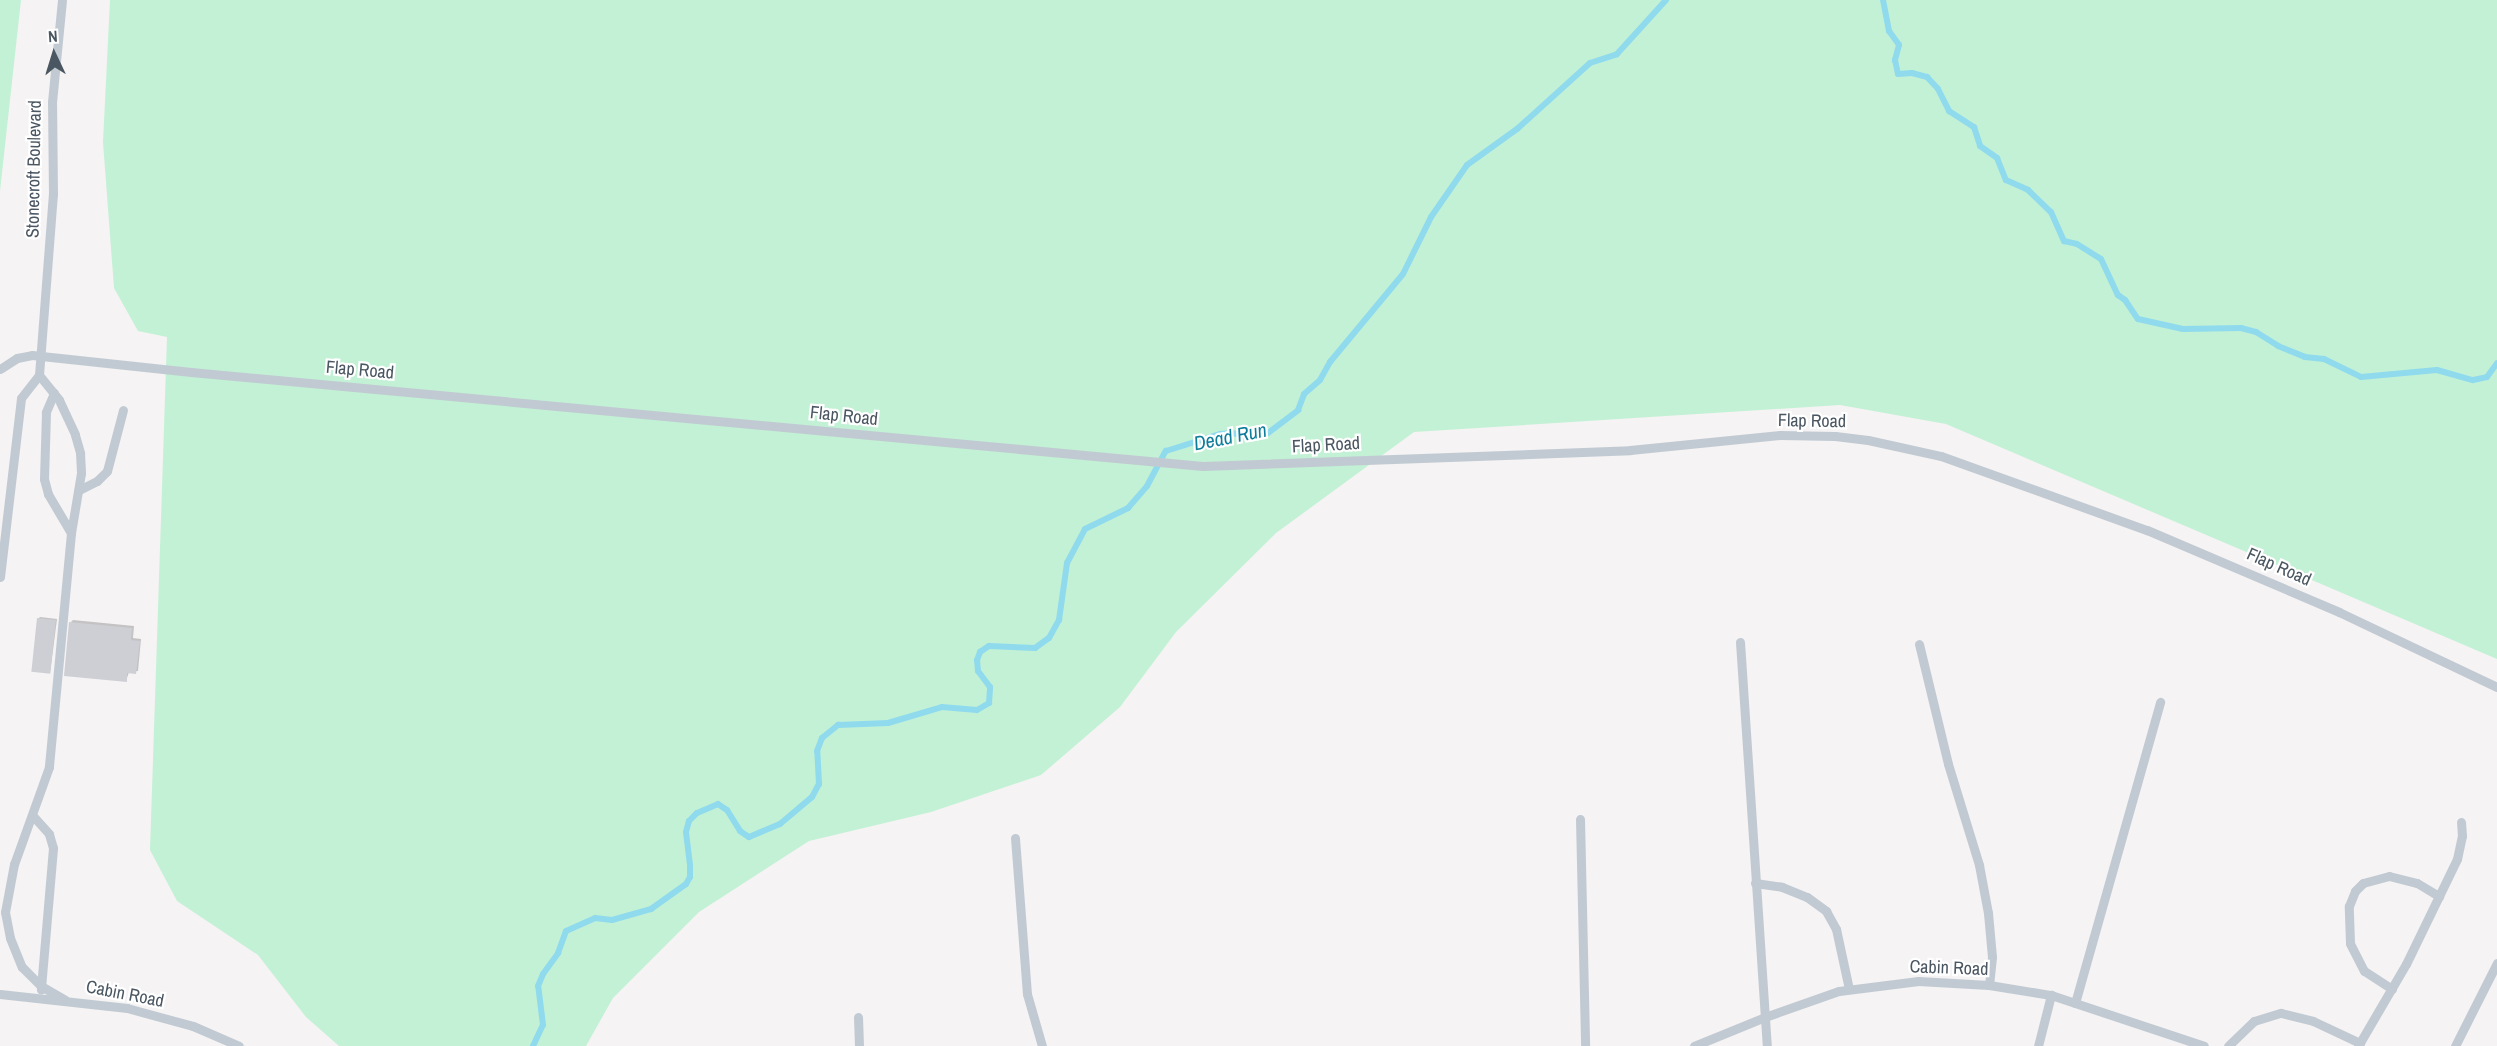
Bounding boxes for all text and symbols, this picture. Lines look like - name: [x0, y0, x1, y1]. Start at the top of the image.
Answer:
- north arrow: [24, 24, 84, 84]
- text: N: [47, 25, 58, 47]
- street label: Stonecroft Boulevard: [22, 100, 46, 238]
- street label: Flap Road: [325, 356, 395, 384]
- street label: Flap Road: [809, 402, 879, 430]
- street label: Flap Road: [1778, 410, 1846, 432]
- water label: Dead Run: [1191, 417, 1269, 455]
- street label: Flap Road: [1291, 432, 1361, 458]
- street label: Flap Road: [2244, 543, 2314, 591]
- street label: Cabin Road: [1909, 956, 1989, 980]
- street label: Cabin Road: [84, 976, 166, 1012]

